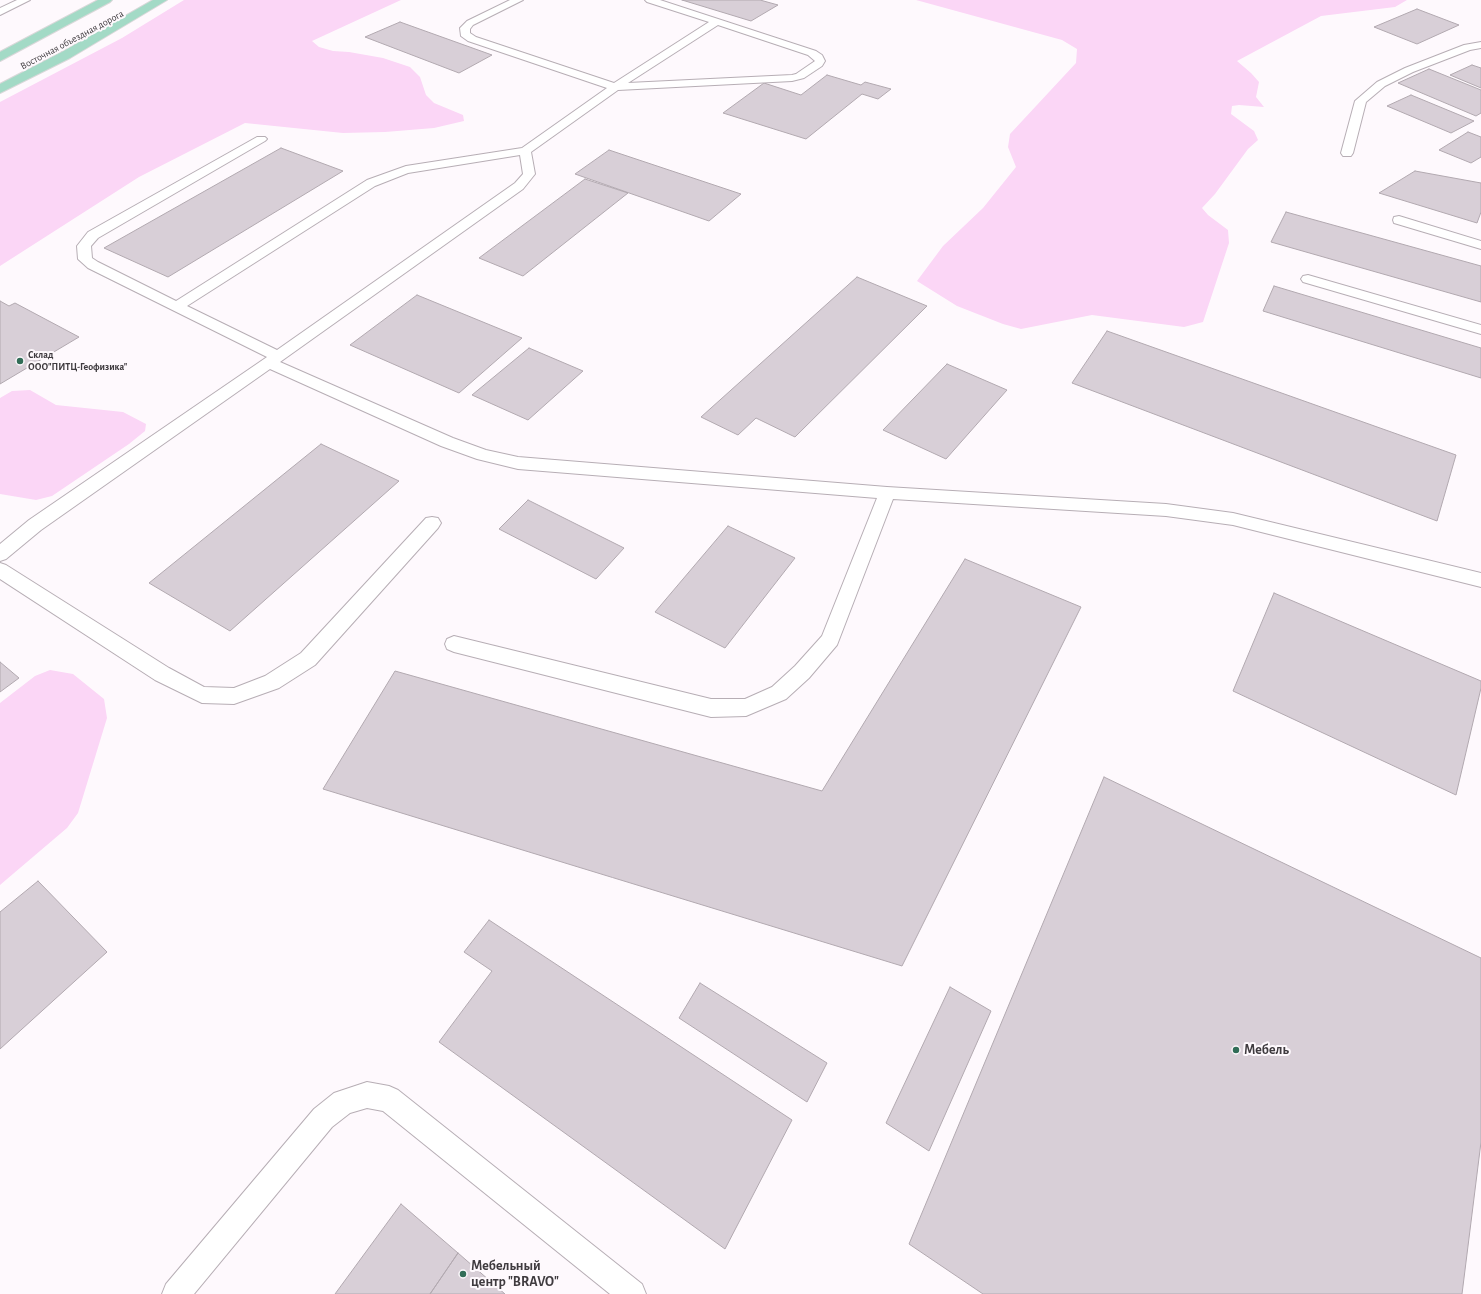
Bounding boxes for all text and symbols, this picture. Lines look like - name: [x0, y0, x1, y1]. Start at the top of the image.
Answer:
- street label: Восточная объездная дорога: [18, 8, 126, 72]
- place label: Склад ООО"ПИТЦ-Геофизика": [28, 349, 127, 372]
- marker: Склад ООО"ПИТЦ-Геофизика": [15, 356, 25, 366]
- place label: Мебель: [1244, 1042, 1289, 1058]
- marker: Мебель: [1231, 1045, 1241, 1055]
- place label: Мебельный центр "BRAVO": [471, 1258, 559, 1290]
- marker: Мебельный центр "BRAVO": [458, 1269, 468, 1279]

